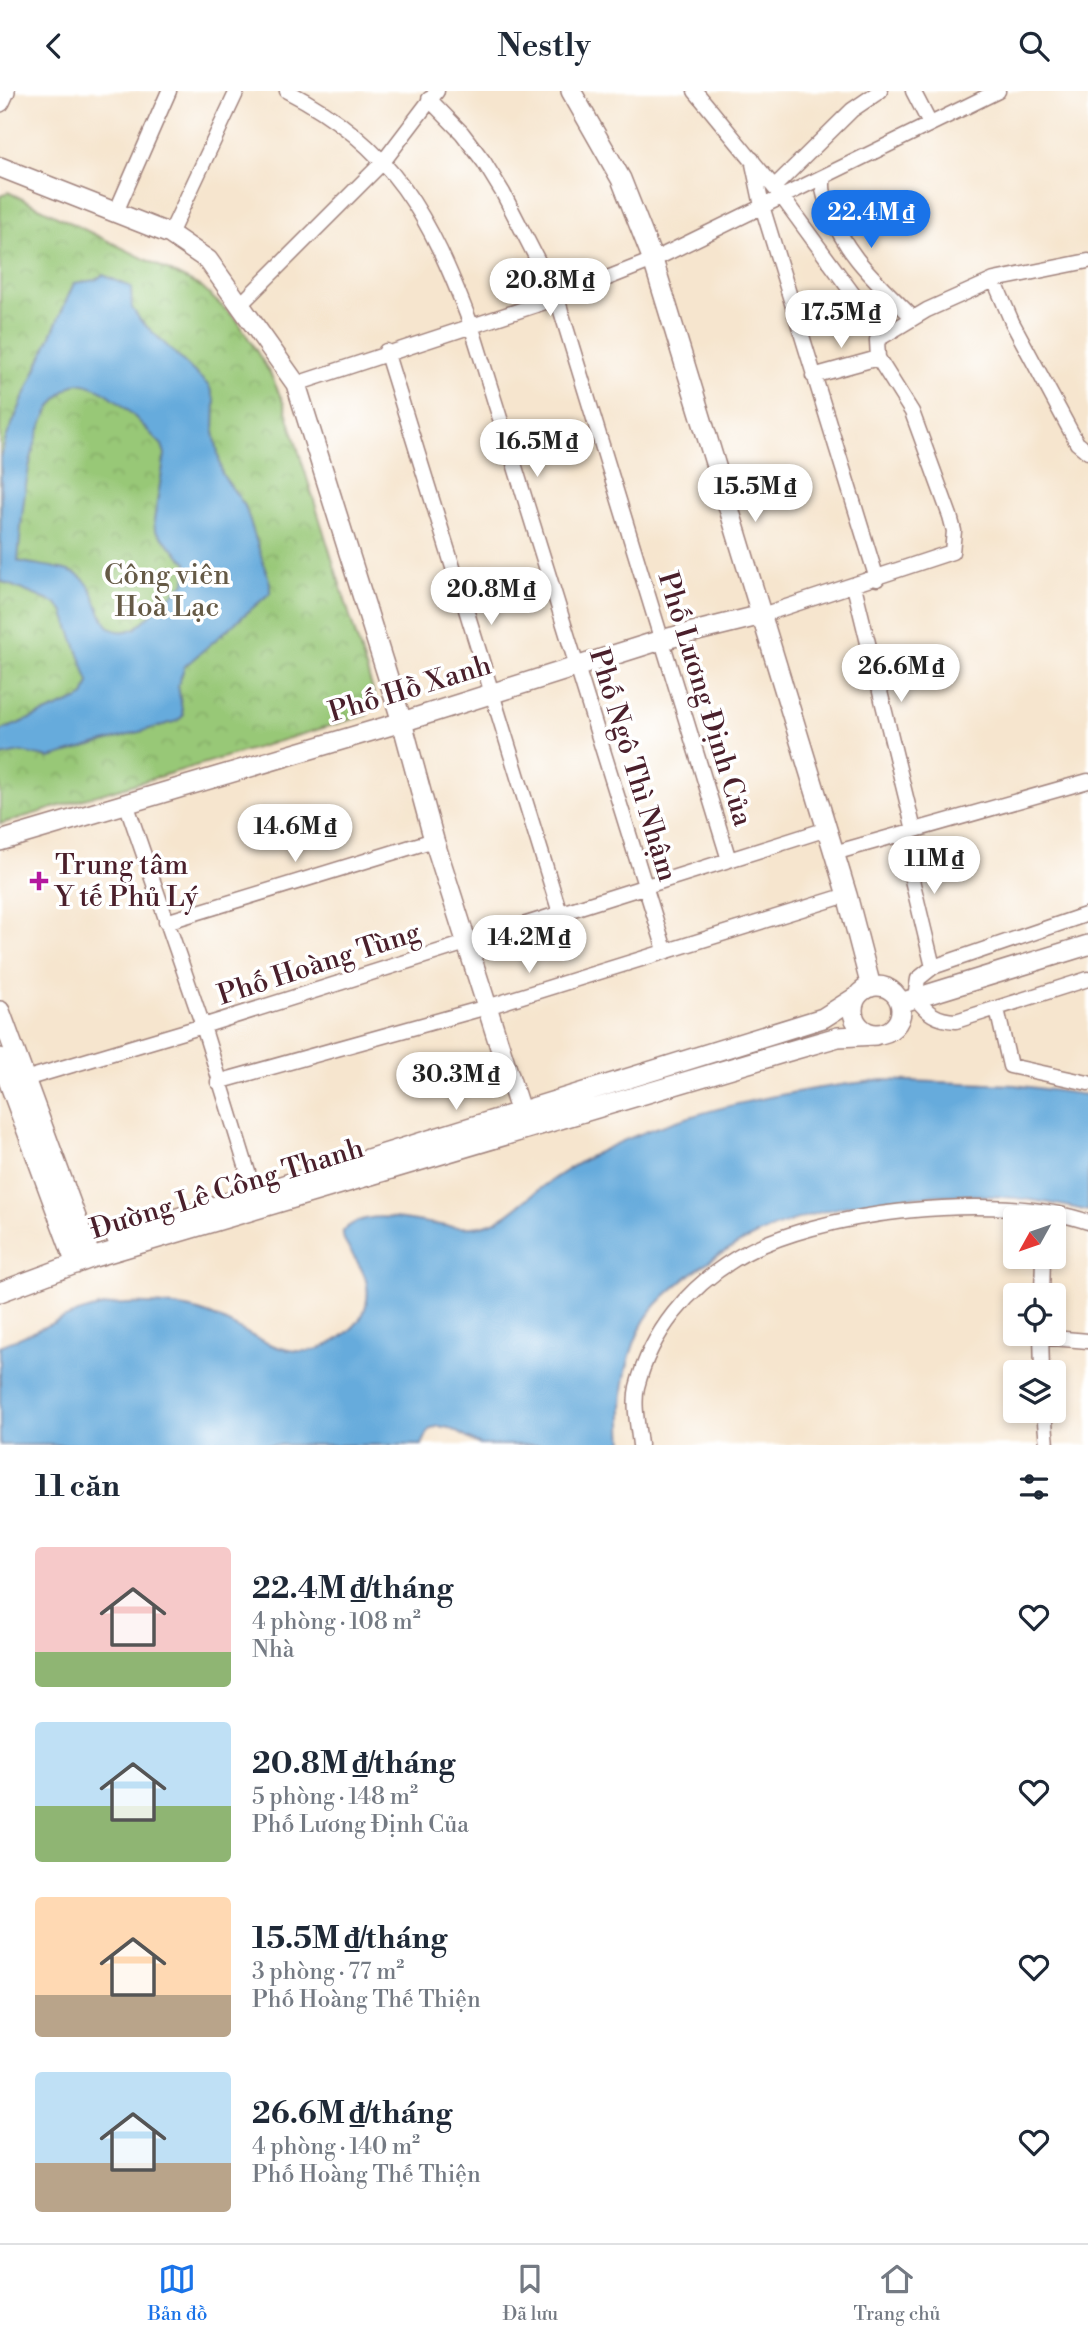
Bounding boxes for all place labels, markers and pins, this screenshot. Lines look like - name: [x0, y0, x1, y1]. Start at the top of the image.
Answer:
- pin: 22.4M ₫: [806, 191, 936, 250]
- pin: 20.8M ₫: [485, 259, 615, 318]
- pin: 17.5M ₫: [776, 291, 906, 350]
- pin: 16.5M ₫: [472, 419, 602, 479]
- pin: 15.5M ₫: [690, 465, 820, 524]
- pin: 20.8M ₫: [426, 567, 556, 627]
- pin: 26.6M ₫: [836, 645, 966, 704]
- pin: 14.6M ₫: [230, 805, 360, 864]
- pin: 11M ₫: [885, 837, 983, 896]
- place label: Trung tâm Y tế Phủ Lý: [53, 848, 198, 915]
- marker: Trung tâm Y tế Phủ Lý: [29, 871, 49, 891]
- pin: 14.2M ₫: [464, 915, 594, 975]
- pin: 30.3M ₫: [391, 1053, 521, 1112]

